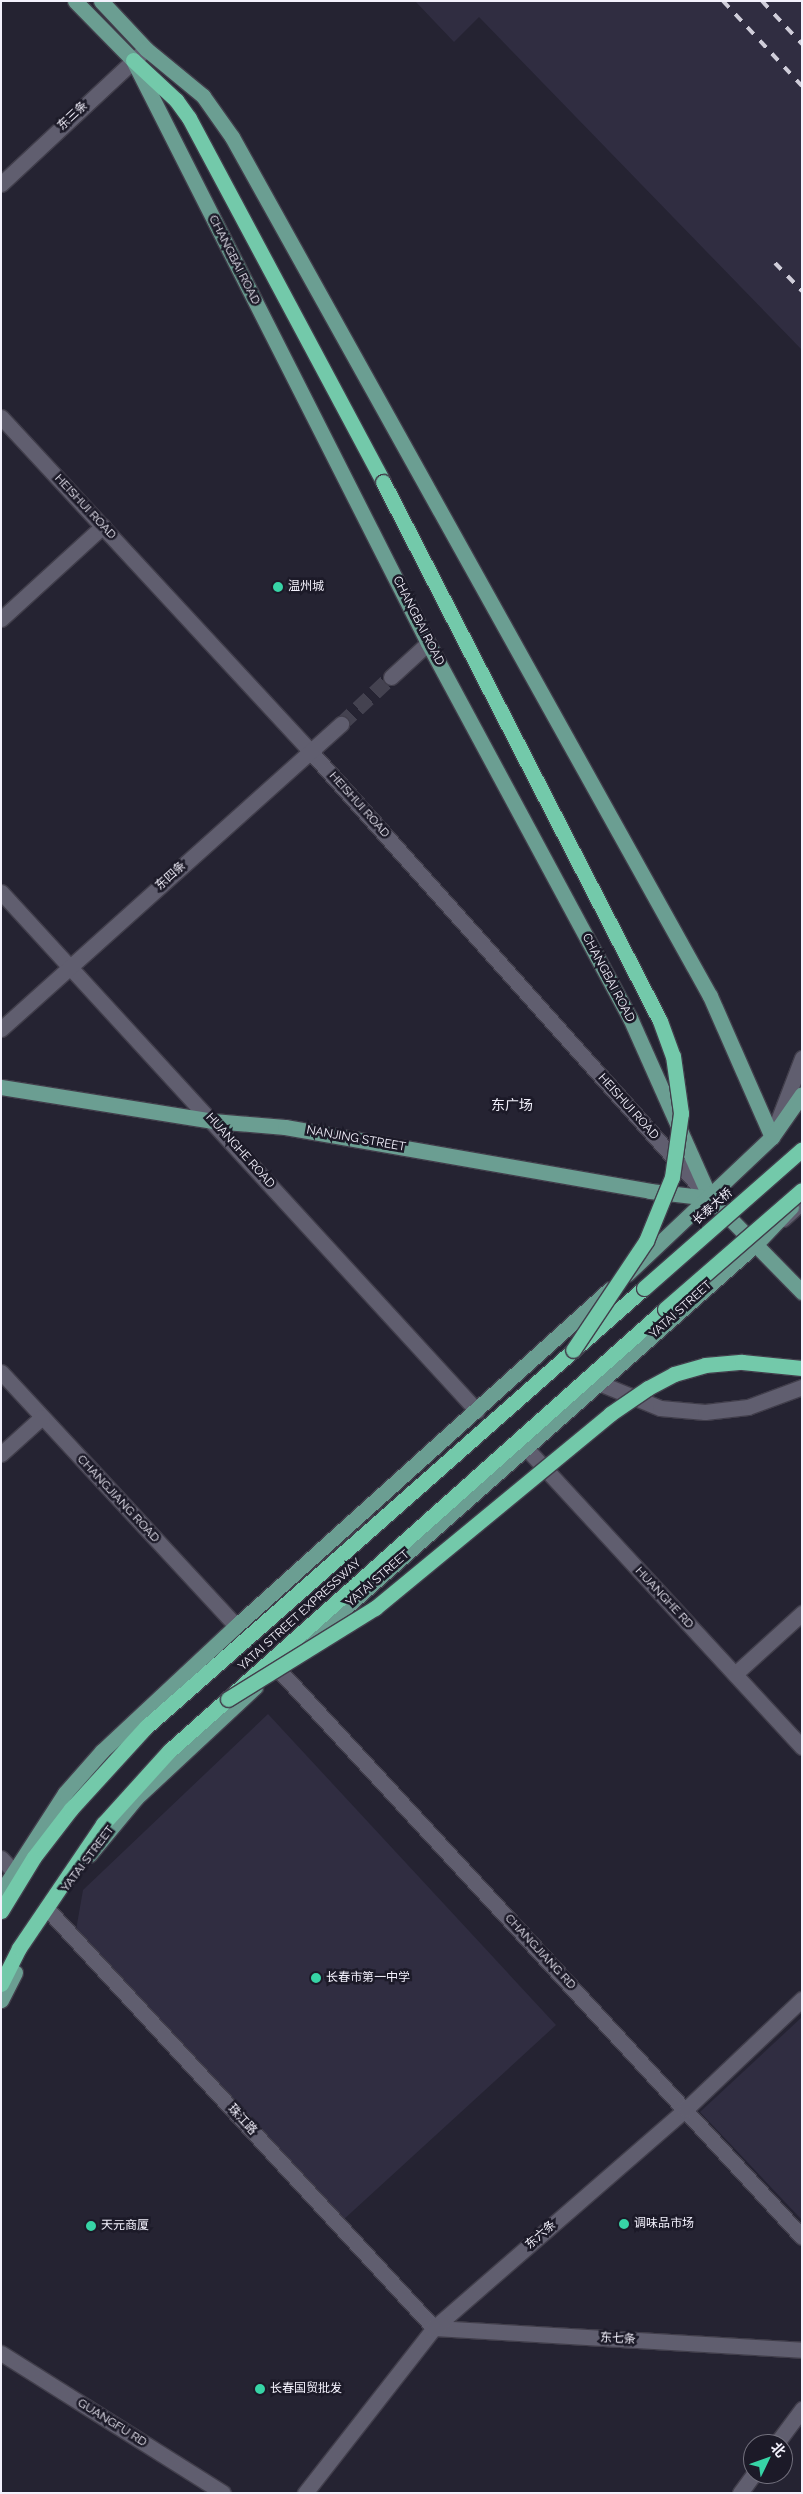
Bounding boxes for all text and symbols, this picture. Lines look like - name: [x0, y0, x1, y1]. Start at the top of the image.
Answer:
- street label: 东三条: [55, 98, 91, 134]
- street label: CHANGBAI ROAD: [205, 213, 263, 307]
- street label: HEISHUI ROAD: [51, 472, 119, 542]
- street label: CHANGBAI ROAD: [389, 574, 447, 668]
- place label: 温州城: [288, 580, 324, 594]
- marker: 温州城: [272, 581, 284, 593]
- street label: HEISHUI ROAD: [326, 769, 392, 841]
- street label: 东四条: [153, 859, 189, 893]
- street label: CHANGBAI ROAD: [579, 931, 637, 1025]
- street label: HEISHUI ROAD: [595, 1071, 661, 1143]
- district label: 东广场: [491, 1097, 533, 1113]
- street label: HUANGHE ROAD: [203, 1111, 277, 1191]
- street label: NANJING STREET: [305, 1123, 407, 1155]
- street label: 长泰大桥: [690, 1186, 736, 1228]
- street label: YATAI STREET: [647, 1278, 715, 1342]
- street label: CHANGJIANG ROAD: [74, 1452, 162, 1546]
- street label: YATAI STREET: [343, 1548, 413, 1610]
- street label: YATAI STREET EXPRESSWAY: [235, 1556, 365, 1674]
- street label: HUANGHE RD: [632, 1564, 696, 1632]
- street label: YATAI STREET: [58, 1823, 118, 1895]
- street label: CHANGJIANG RD: [502, 1912, 578, 1992]
- place label: 长春市第一中学: [326, 1971, 410, 1985]
- marker: 长春市第一中学: [310, 1972, 322, 1984]
- street label: 珠江路: [224, 2102, 260, 2138]
- place label: 调味品市场: [634, 2217, 694, 2231]
- street label: 东六条: [523, 2218, 559, 2252]
- marker: 调味品市场: [618, 2218, 630, 2230]
- place label: 天元商厦: [101, 2219, 149, 2233]
- marker: 天元商厦: [85, 2220, 97, 2232]
- street label: 东七条: [600, 2331, 636, 2347]
- place label: 长春国贸批发: [270, 2382, 342, 2396]
- marker: 长春国贸批发: [254, 2383, 266, 2395]
- street label: GUANGFU RD: [75, 2396, 149, 2450]
- north arrow: [743, 2434, 793, 2484]
- text: 北: [768, 2439, 789, 2460]

